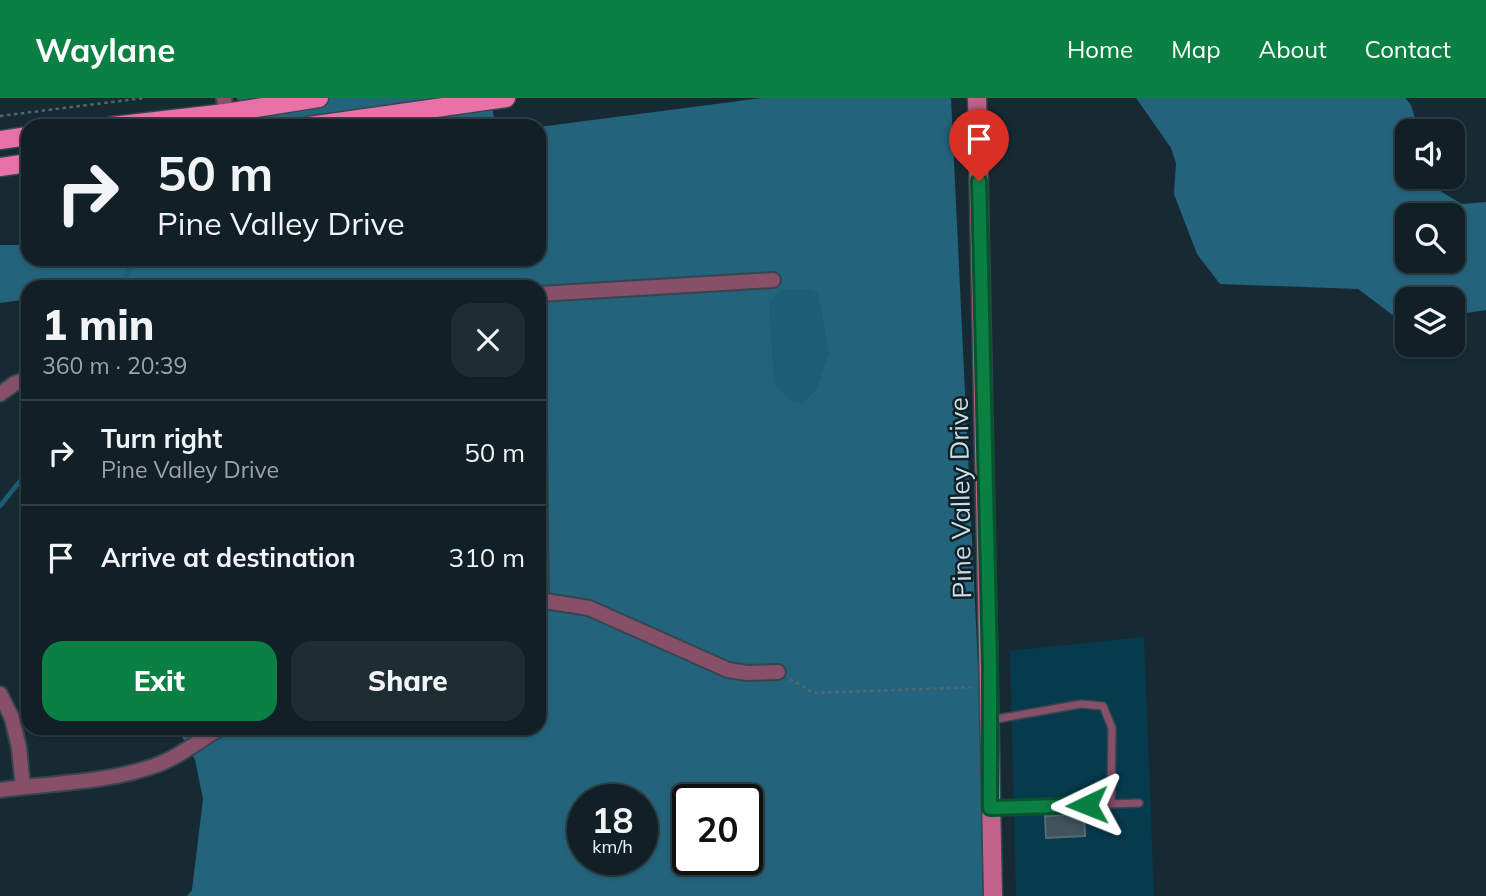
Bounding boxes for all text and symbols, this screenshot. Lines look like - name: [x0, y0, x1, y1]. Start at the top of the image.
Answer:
- text: Waylane: [35, 29, 175, 70]
- text: Home: [1067, 34, 1133, 64]
- text: Map: [1171, 34, 1221, 64]
- text: About: [1259, 34, 1327, 64]
- text: Contact: [1365, 34, 1451, 64]
- pin: [949, 109, 1009, 181]
- map controls: [1395, 119, 1465, 357]
- button: sound: [1395, 119, 1465, 189]
- icon: arrive: [960, 120, 998, 158]
- text: 50 m: [157, 142, 273, 203]
- icon: right: [42, 147, 133, 238]
- text: Pine Valley Drive: [157, 203, 405, 243]
- button: search: [1395, 203, 1465, 273]
- button: layers: [1395, 287, 1465, 357]
- text: 1 min: [42, 298, 155, 351]
- button: close: [451, 303, 525, 377]
- text: 360 m · 20:39: [42, 351, 187, 380]
- street label: Pine Valley Drive: [942, 397, 978, 599]
- text: Turn right: [101, 422, 222, 455]
- icon: right: [42, 434, 80, 472]
- text: 50 m: [464, 436, 525, 469]
- text: Pine Valley Drive: [101, 455, 279, 484]
- icon: arrive: [42, 539, 80, 577]
- text: Arrive at destination: [101, 541, 356, 574]
- text: 310 m: [449, 541, 525, 574]
- button: Exit: [42, 641, 277, 721]
- button: Share: [291, 641, 525, 721]
- position arrow: [1050, 768, 1124, 842]
- speed limit sign: 20: [672, 784, 763, 875]
- text: 18: [591, 798, 634, 842]
- text: km/h: [592, 835, 633, 858]

